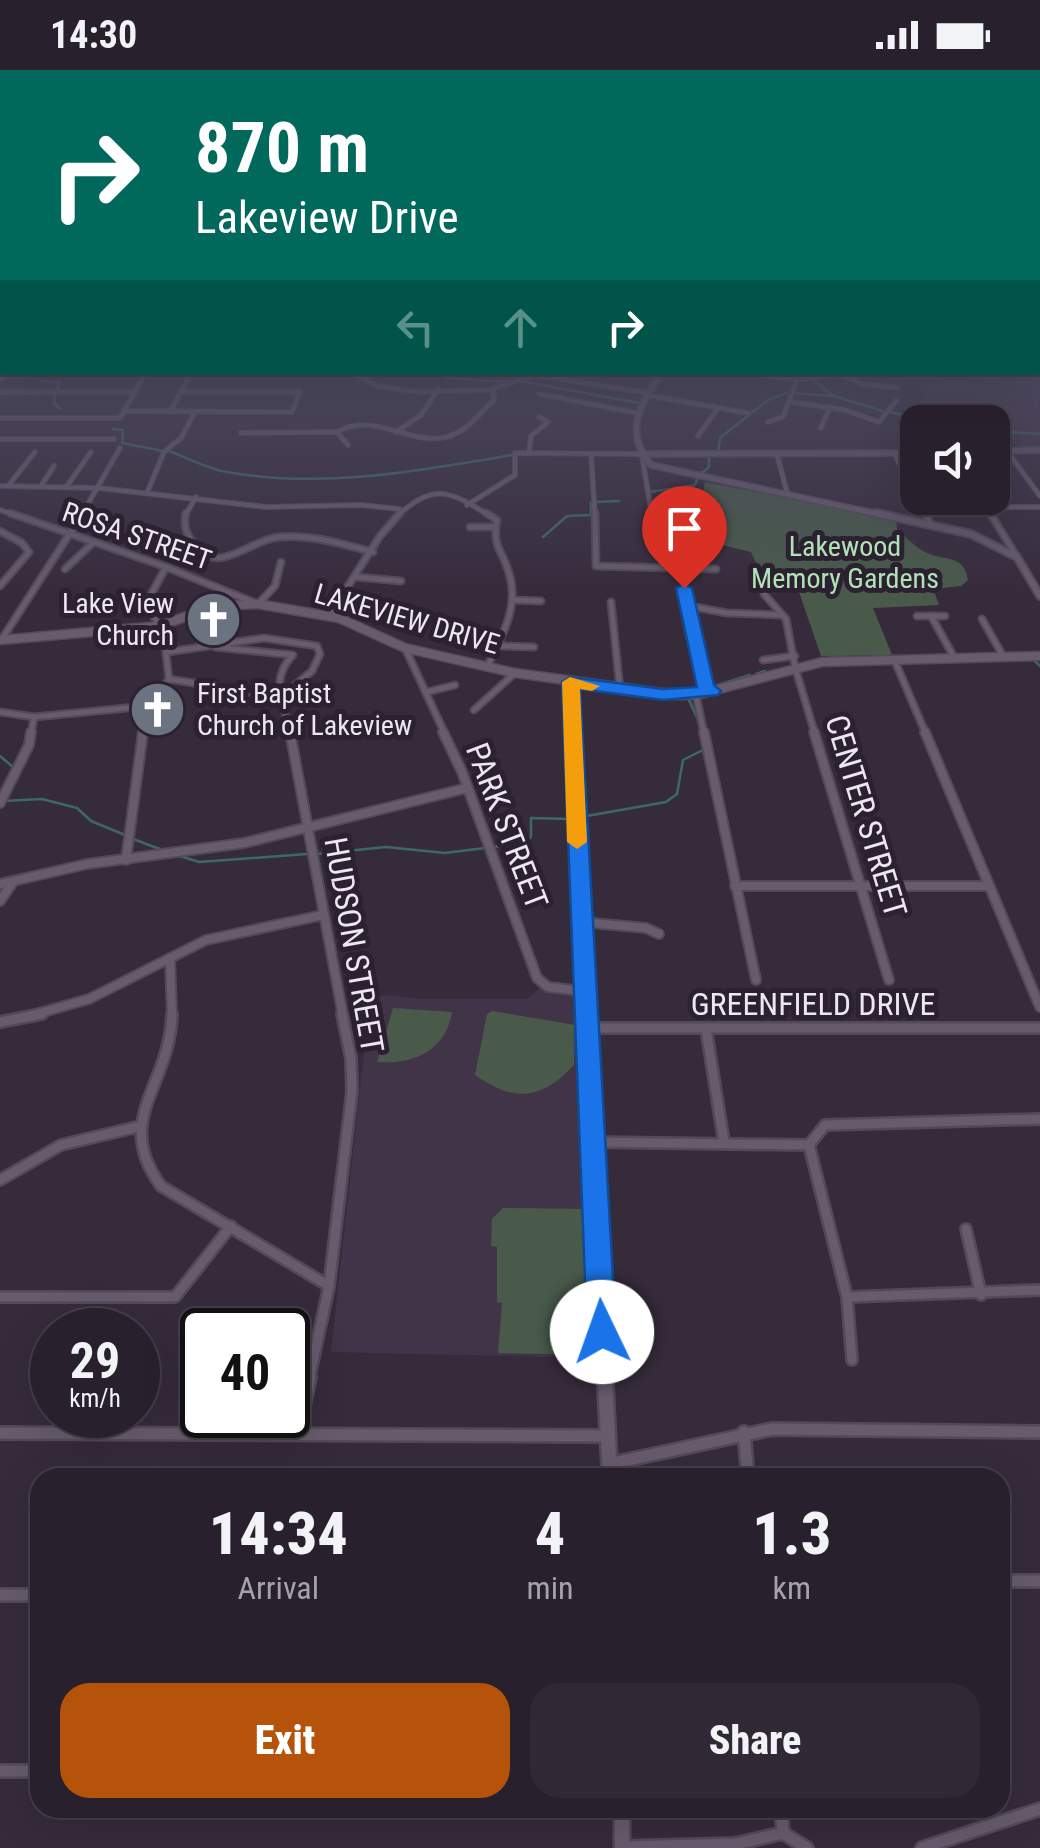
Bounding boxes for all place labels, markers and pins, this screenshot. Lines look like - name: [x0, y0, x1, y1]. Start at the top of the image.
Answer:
- pin: [642, 486, 727, 589]
- place label: Lake View Church: [62, 587, 174, 652]
- church icon: Lake View Church: [183, 589, 243, 649]
- place label: First Baptist Church of Lakeview: [197, 677, 412, 742]
- church icon: First Baptist Church of Lakeview: [128, 679, 188, 739]

